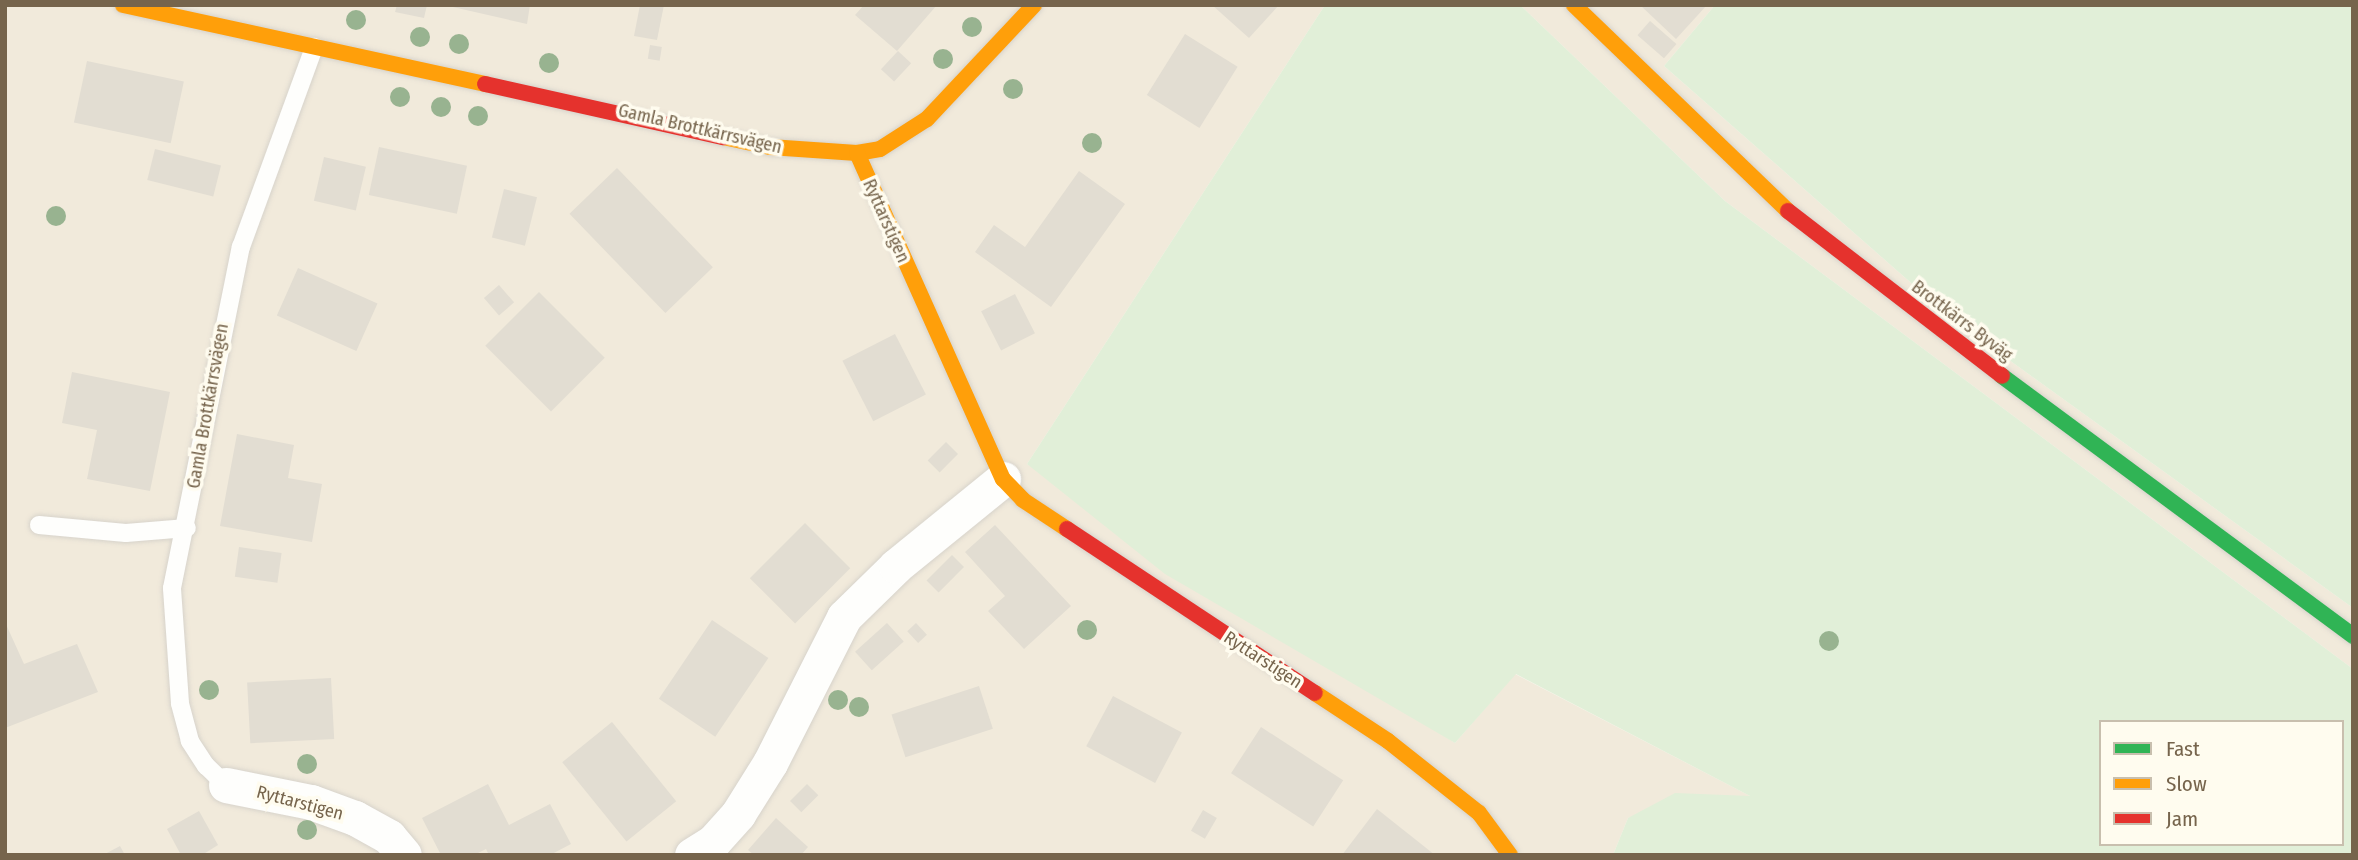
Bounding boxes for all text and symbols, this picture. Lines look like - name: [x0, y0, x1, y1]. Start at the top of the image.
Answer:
- street label: Gamla Brottkärrsvägen: [616, 100, 784, 158]
- street label: Ryttarstigen: [858, 176, 914, 266]
- street label: Brottkärrs Byväg: [1907, 276, 2017, 366]
- street label: Gamla Brottkärrsvägen: [183, 322, 233, 490]
- street label: Ryttarstigen: [1220, 627, 1306, 693]
- legend: [2099, 720, 2344, 846]
- text: Fast: [2166, 736, 2200, 762]
- text: Slow: [2166, 771, 2207, 797]
- street label: Ryttarstigen: [254, 781, 346, 825]
- text: Jam: [2166, 806, 2198, 832]

